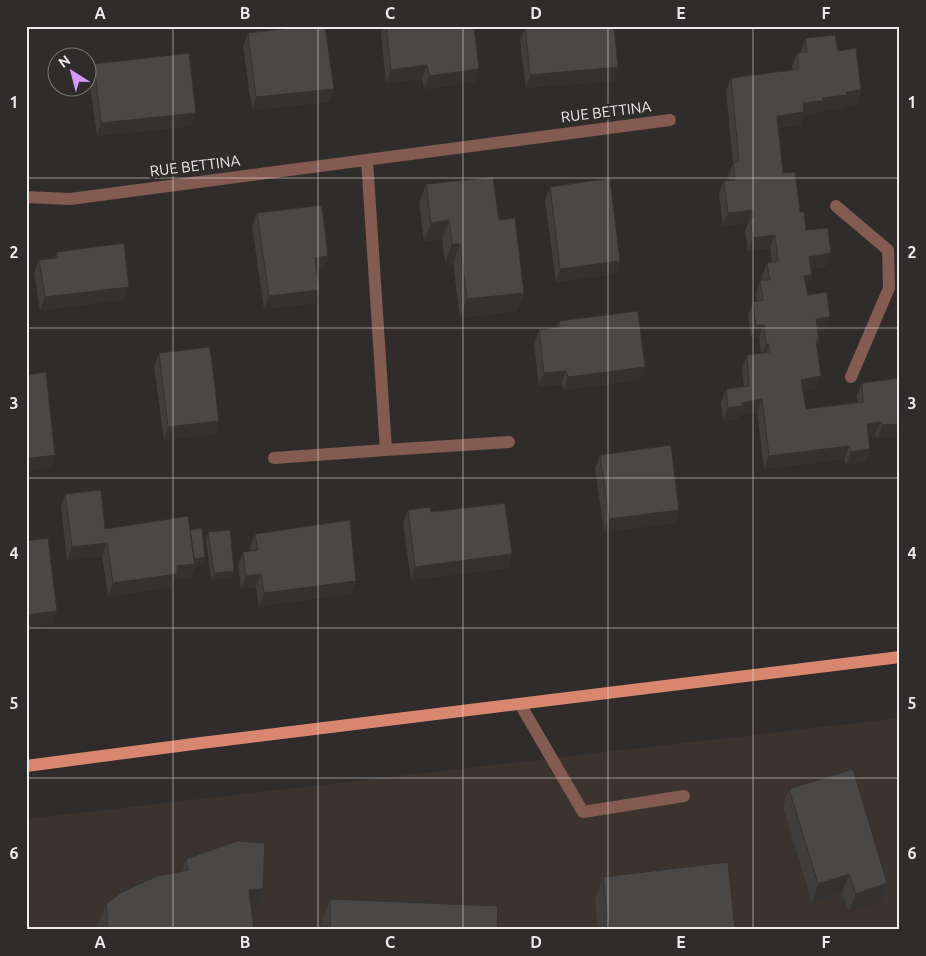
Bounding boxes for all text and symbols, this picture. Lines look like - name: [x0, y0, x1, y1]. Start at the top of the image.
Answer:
- text: A: [94, 4, 106, 22]
- text: B: [240, 4, 250, 22]
- text: C: [385, 4, 395, 22]
- text: D: [530, 4, 542, 22]
- text: E: [676, 4, 686, 22]
- text: F: [822, 4, 831, 22]
- north arrow: [48, 48, 98, 98]
- text: N: [55, 52, 73, 71]
- text: 1: [9, 93, 19, 111]
- text: 1: [907, 93, 917, 111]
- street label: RUE BETTINA: [560, 98, 652, 125]
- street label: RUE BETTINA: [149, 152, 241, 179]
- text: 2: [9, 243, 19, 261]
- text: 2: [907, 243, 917, 261]
- text: 3: [9, 394, 19, 412]
- text: 3: [907, 394, 917, 412]
- text: 4: [9, 544, 19, 562]
- text: 4: [907, 544, 917, 562]
- text: 5: [9, 694, 19, 712]
- text: 5: [907, 694, 917, 712]
- text: 6: [9, 844, 19, 862]
- text: 6: [907, 844, 917, 862]
- text: A: [94, 933, 106, 951]
- text: B: [240, 933, 250, 951]
- text: C: [385, 933, 395, 951]
- text: D: [530, 933, 542, 951]
- text: E: [676, 933, 686, 951]
- text: F: [822, 933, 831, 951]

